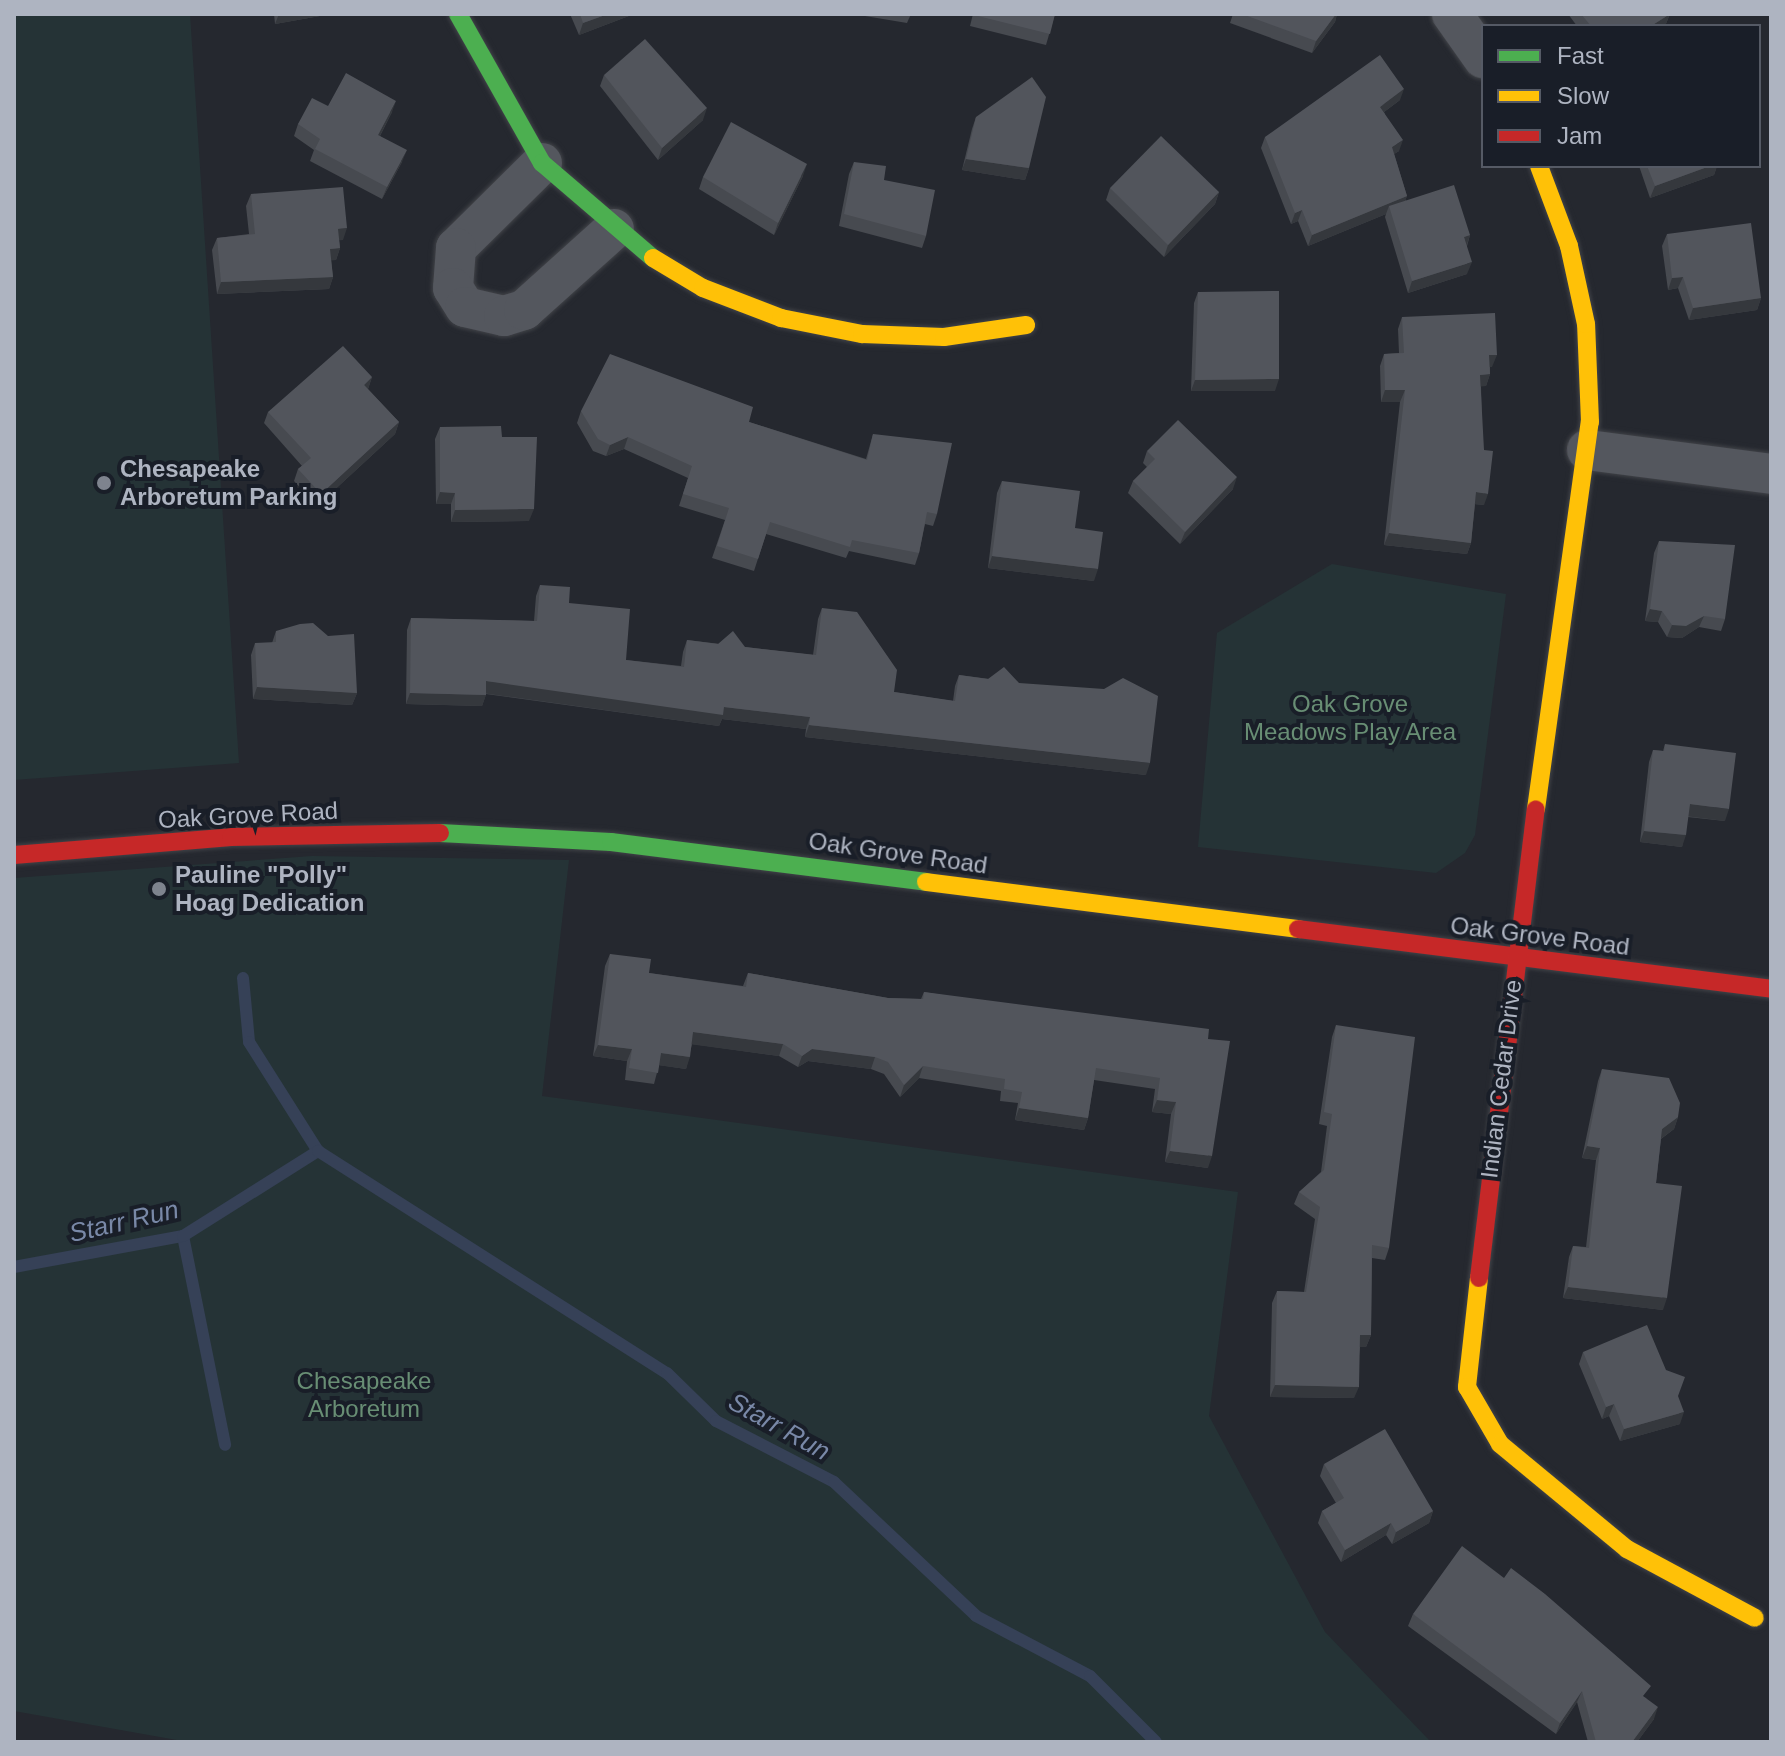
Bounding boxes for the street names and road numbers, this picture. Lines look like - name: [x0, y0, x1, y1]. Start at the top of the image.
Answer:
- street label: Oak Grove Road: [157, 796, 339, 834]
- street label: Oak Grove Road: [807, 826, 989, 880]
- street label: Oak Grove Road: [1449, 911, 1631, 961]
- street label: Indian Cedar Drive: [1475, 978, 1527, 1180]

